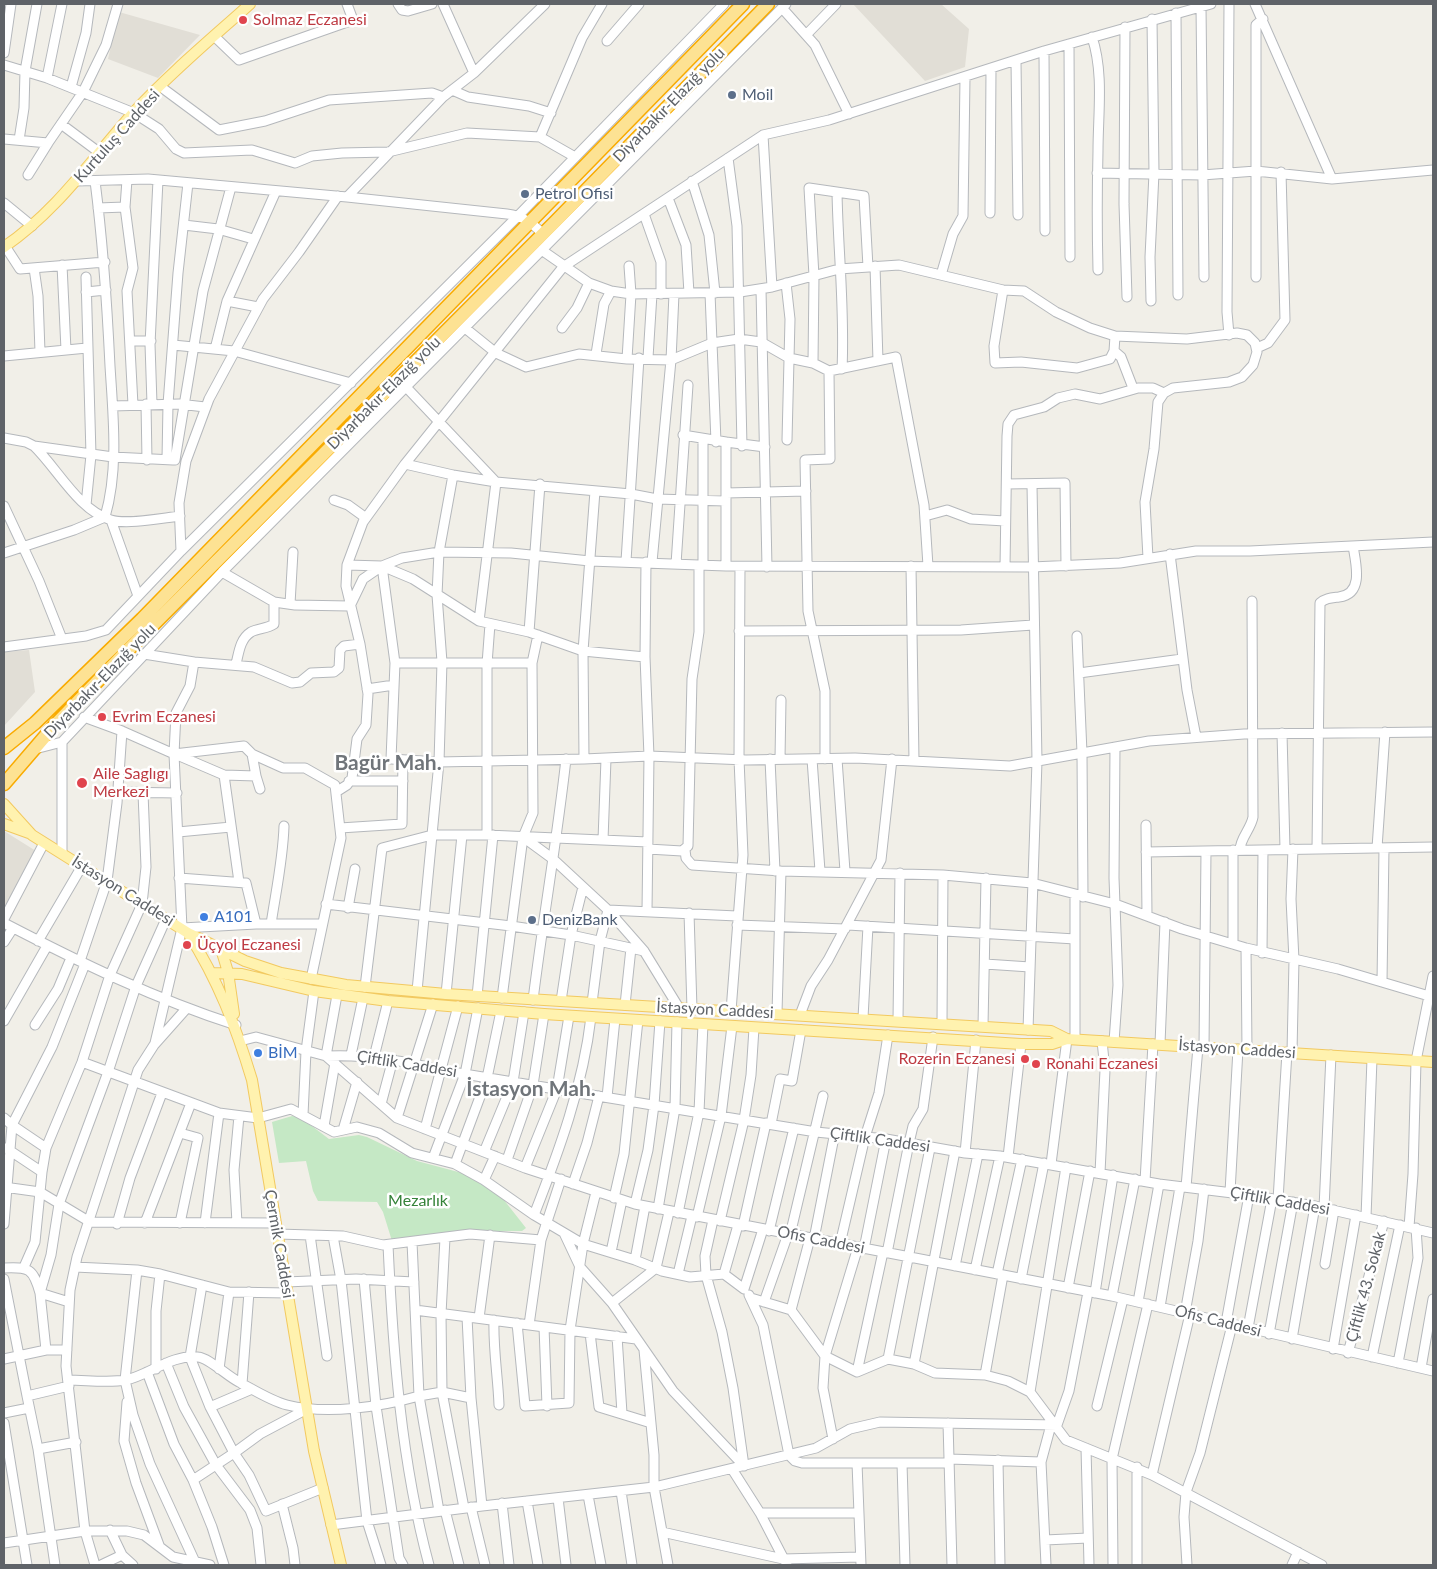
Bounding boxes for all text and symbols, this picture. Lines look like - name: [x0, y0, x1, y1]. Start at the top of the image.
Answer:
- place label: Solmaz Eczanesi: [253, 10, 367, 30]
- marker: Solmaz Eczanesi: [237, 14, 249, 26]
- street label: Diyarbakır-Elazığ yolu: [609, 44, 729, 166]
- street label: Kurtuluş Caddesi: [70, 85, 164, 187]
- place label: Moil: [742, 85, 773, 105]
- marker: Moil: [726, 89, 738, 101]
- place label: Petrol Ofisi: [535, 184, 613, 204]
- marker: Petrol Ofisi: [519, 188, 531, 200]
- street label: Diyarbakır-Elazığ yolu: [323, 332, 445, 454]
- street label: Diyarbakır-Elazığ yolu: [40, 620, 160, 742]
- place label: Evrim Eczanesi: [112, 707, 216, 727]
- marker: Evrim Eczanesi: [96, 711, 108, 723]
- district label: Bagür Mah.: [334, 750, 442, 776]
- place label: Aile Saglıgı Merkezi: [93, 764, 169, 802]
- marker: Aile Saglıgı Merkezi: [75, 776, 89, 790]
- street label: İstasyon Caddesi: [68, 852, 178, 930]
- place label: A101: [214, 907, 253, 927]
- place label: DenizBank: [542, 910, 618, 930]
- marker: A101: [198, 911, 210, 923]
- marker: DenizBank: [526, 914, 538, 926]
- place label: Üçyol Eczanesi: [197, 935, 301, 955]
- marker: Üçyol Eczanesi: [181, 939, 193, 951]
- street label: İstasyon Caddesi: [656, 997, 774, 1023]
- street label: İstasyon Caddesi: [1178, 1035, 1296, 1063]
- place label: BİM: [268, 1043, 298, 1063]
- marker: BİM: [252, 1047, 264, 1059]
- street label: Çiftlik Caddesi: [356, 1047, 458, 1081]
- place label: Rozerin Eczanesi: [899, 1049, 1015, 1069]
- marker: Rozerin Eczanesi: [1019, 1053, 1031, 1065]
- place label: Ronahi Eczanesi: [1046, 1054, 1158, 1074]
- marker: Ronahi Eczanesi: [1030, 1058, 1042, 1070]
- district label: İstasyon Mah.: [466, 1076, 596, 1102]
- street label: Çiftlik Caddesi: [829, 1123, 931, 1157]
- street label: Çiftlik Caddesi: [1229, 1183, 1331, 1219]
- street label: Çermik Caddesi: [260, 1188, 298, 1300]
- park label: Mezarlık: [388, 1191, 448, 1211]
- street label: Ofis Caddesi: [776, 1222, 866, 1258]
- street label: Çiftlik 43. Sokak: [1342, 1230, 1390, 1344]
- street label: Ofis Caddesi: [1173, 1301, 1263, 1341]

